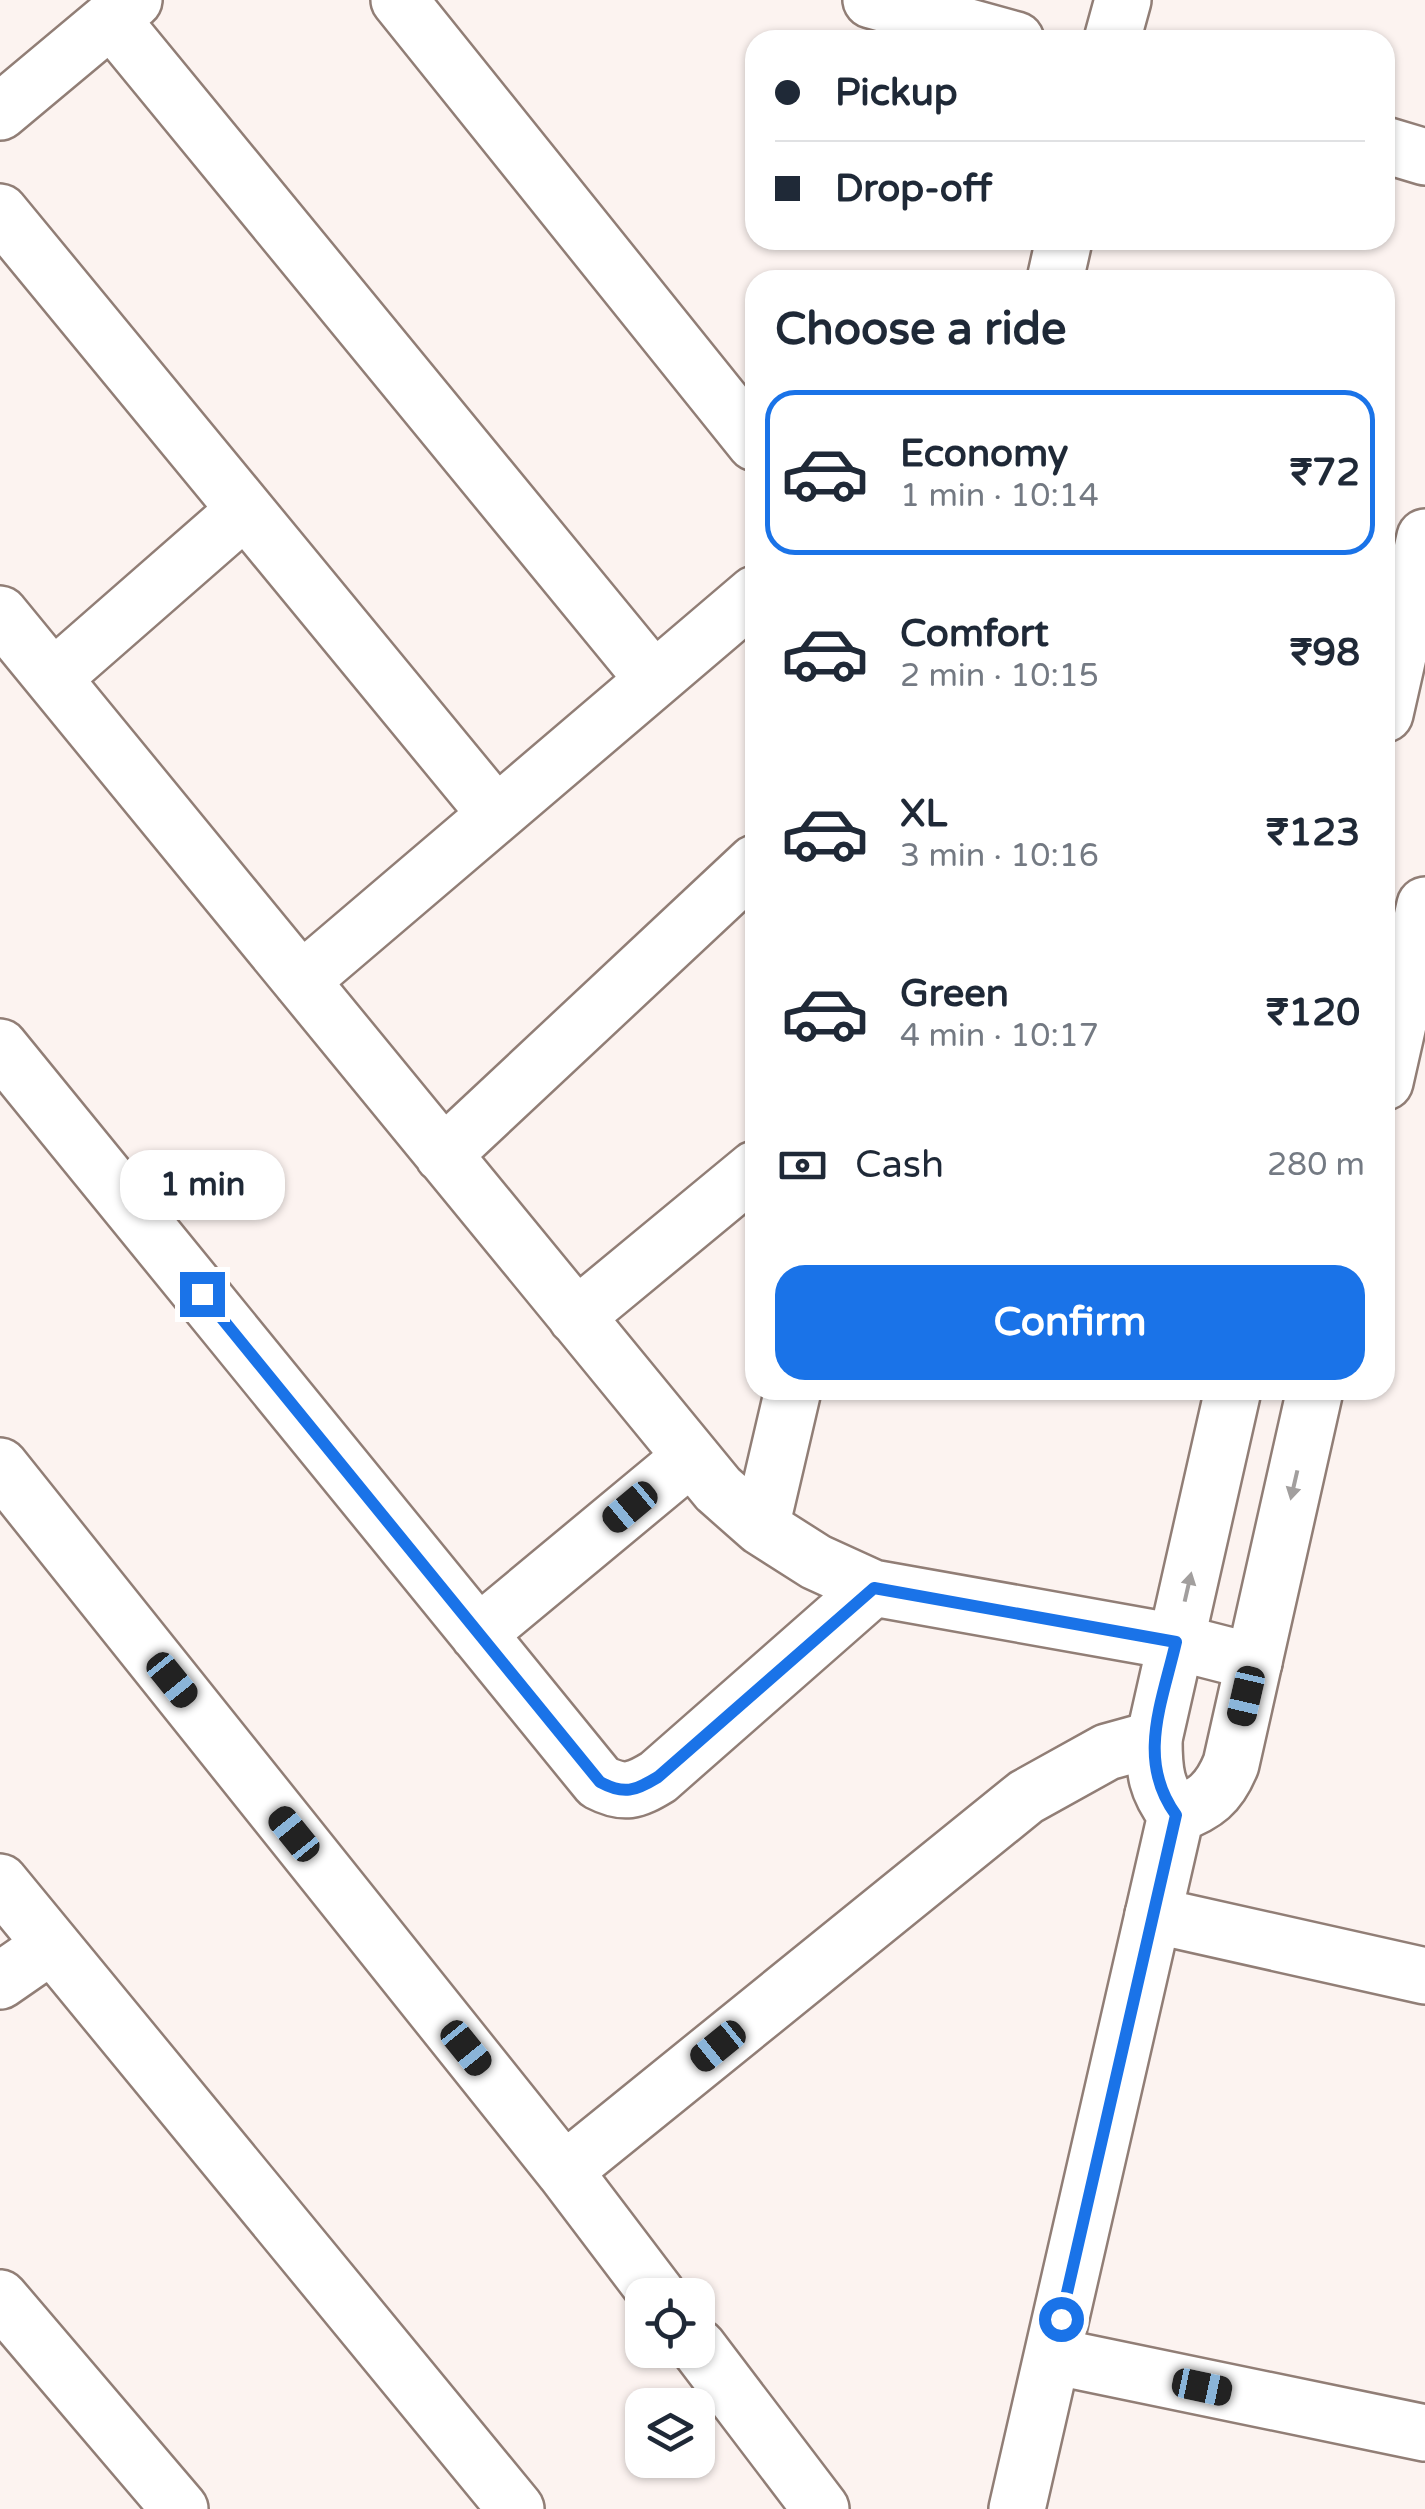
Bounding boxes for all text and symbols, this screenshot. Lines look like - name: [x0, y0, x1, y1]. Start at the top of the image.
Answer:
- text: Pickup: [835, 70, 958, 116]
- text: Drop-off: [835, 166, 992, 212]
- text: Choose a ride: [775, 303, 1066, 357]
- icon: car: [780, 428, 870, 518]
- text: Economy: [900, 431, 1068, 477]
- text: ₹72: [1290, 450, 1360, 496]
- text: 1 min · 10:14: [900, 477, 1099, 515]
- icon: car: [780, 608, 870, 698]
- text: Comfort: [900, 611, 1049, 657]
- text: ₹98: [1290, 630, 1360, 676]
- text: 2 min · 10:15: [900, 657, 1099, 695]
- icon: car: [780, 788, 870, 878]
- text: XL: [900, 791, 947, 837]
- text: ₹123: [1266, 810, 1360, 856]
- text: 3 min · 10:16: [900, 837, 1099, 875]
- icon: car: [780, 968, 870, 1058]
- text: Green: [900, 971, 1009, 1017]
- text: ₹120: [1266, 990, 1360, 1036]
- text: 4 min · 10:17: [900, 1017, 1099, 1055]
- icon: cash: [775, 1138, 830, 1193]
- text: Cash: [855, 1142, 944, 1188]
- text: 280 m: [1267, 1146, 1365, 1184]
- callout: 1 min: [120, 1149, 284, 1219]
- text: 1 min: [160, 1166, 245, 1204]
- button: Confirm: [775, 1265, 1365, 1380]
- route end: [180, 1272, 225, 1317]
- one-way arrow: [1286, 1470, 1301, 1501]
- car: [597, 1476, 663, 1538]
- one-way arrow: [1181, 1572, 1196, 1603]
- car: [141, 1647, 203, 1713]
- car: [1225, 1663, 1267, 1729]
- car: [263, 1801, 325, 1867]
- car: [435, 2015, 497, 2081]
- car: [685, 2015, 751, 2077]
- map controls: [625, 2278, 715, 2478]
- button: locate: [625, 2278, 715, 2368]
- route start: [1039, 2297, 1084, 2342]
- car: [1170, 2366, 1234, 2408]
- button: layers: [625, 2388, 715, 2478]

